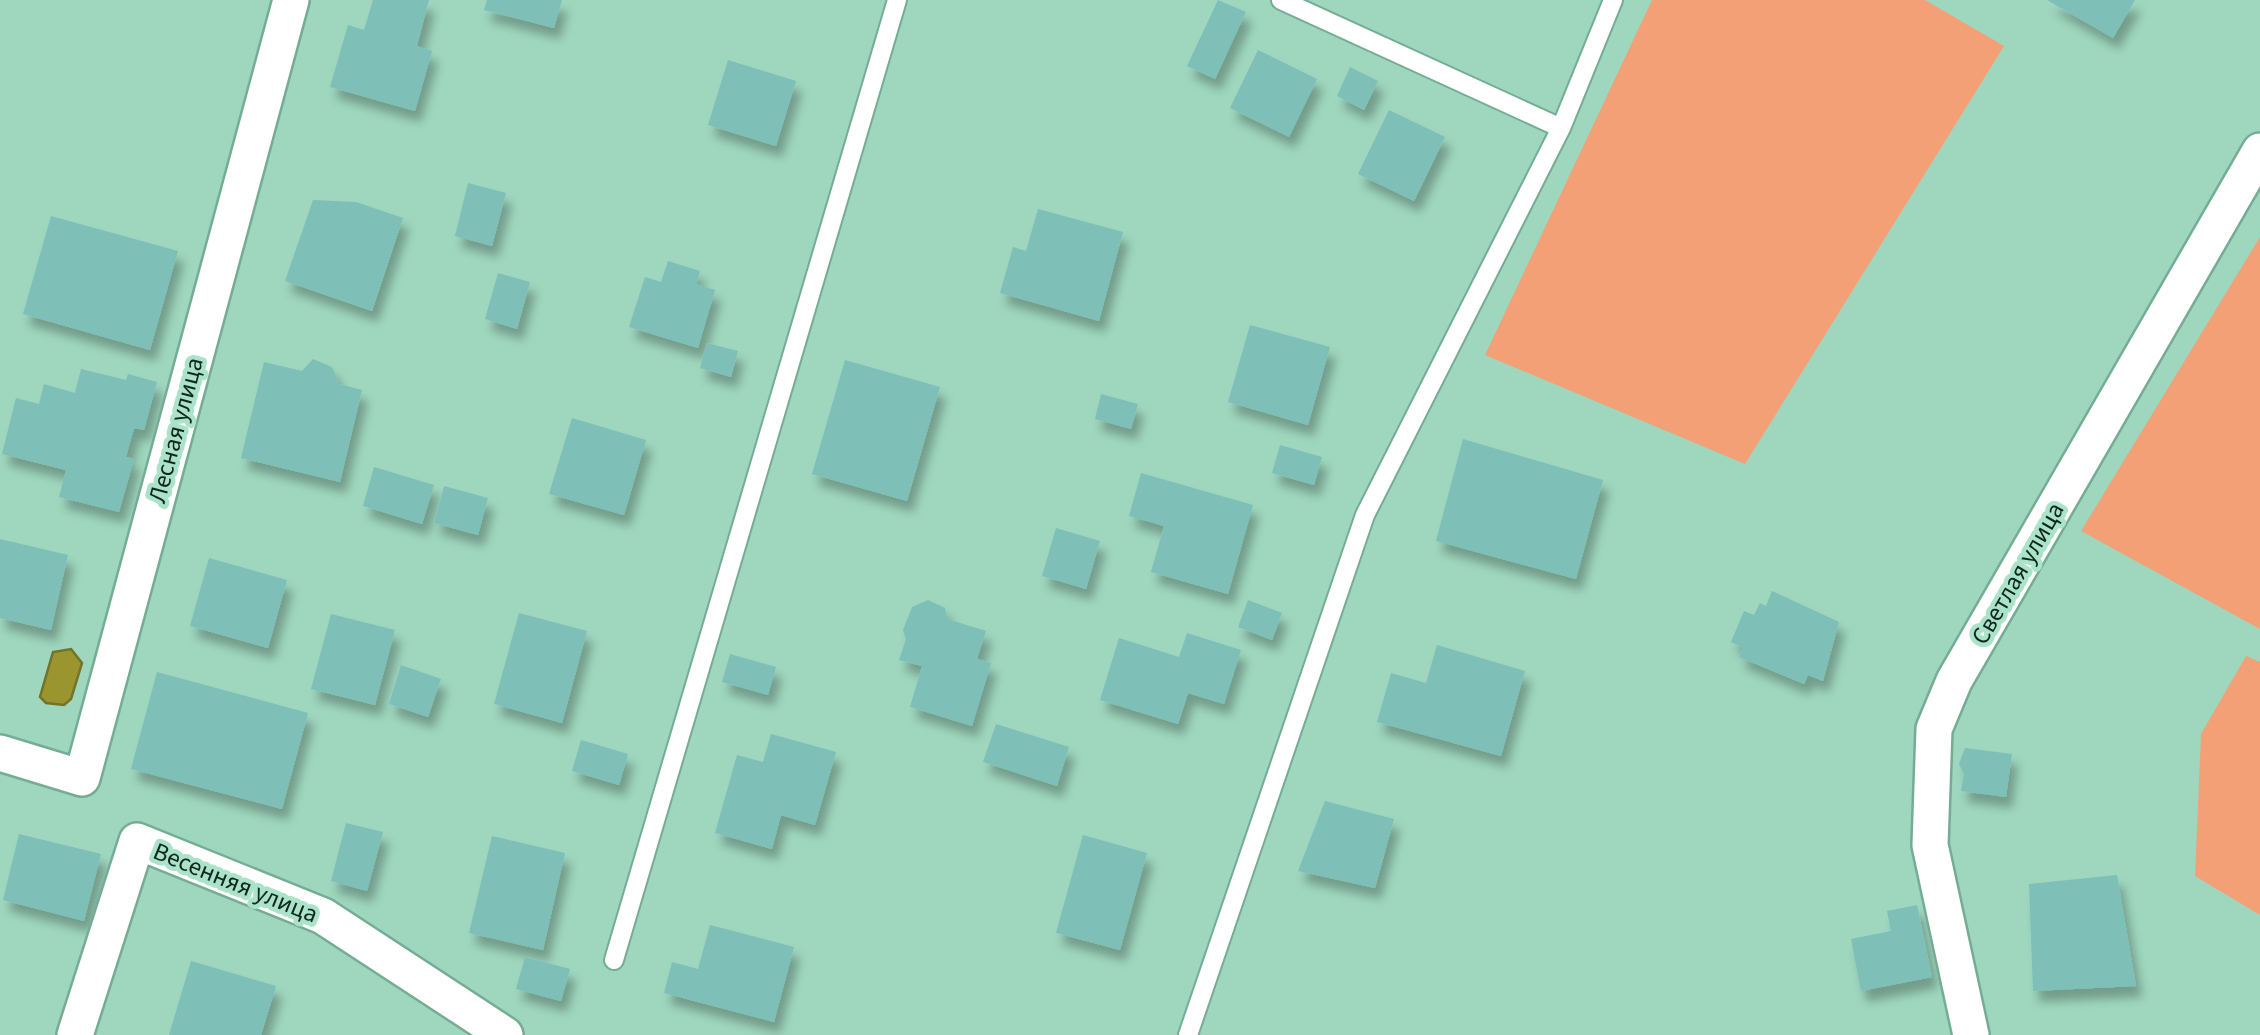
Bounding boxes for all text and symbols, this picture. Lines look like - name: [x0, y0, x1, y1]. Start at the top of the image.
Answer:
- street label: Лесная улица: [139, 353, 213, 507]
- street label: Светлая улица: [1963, 496, 2073, 651]
- street label: Весенняя улица: [148, 834, 323, 932]

